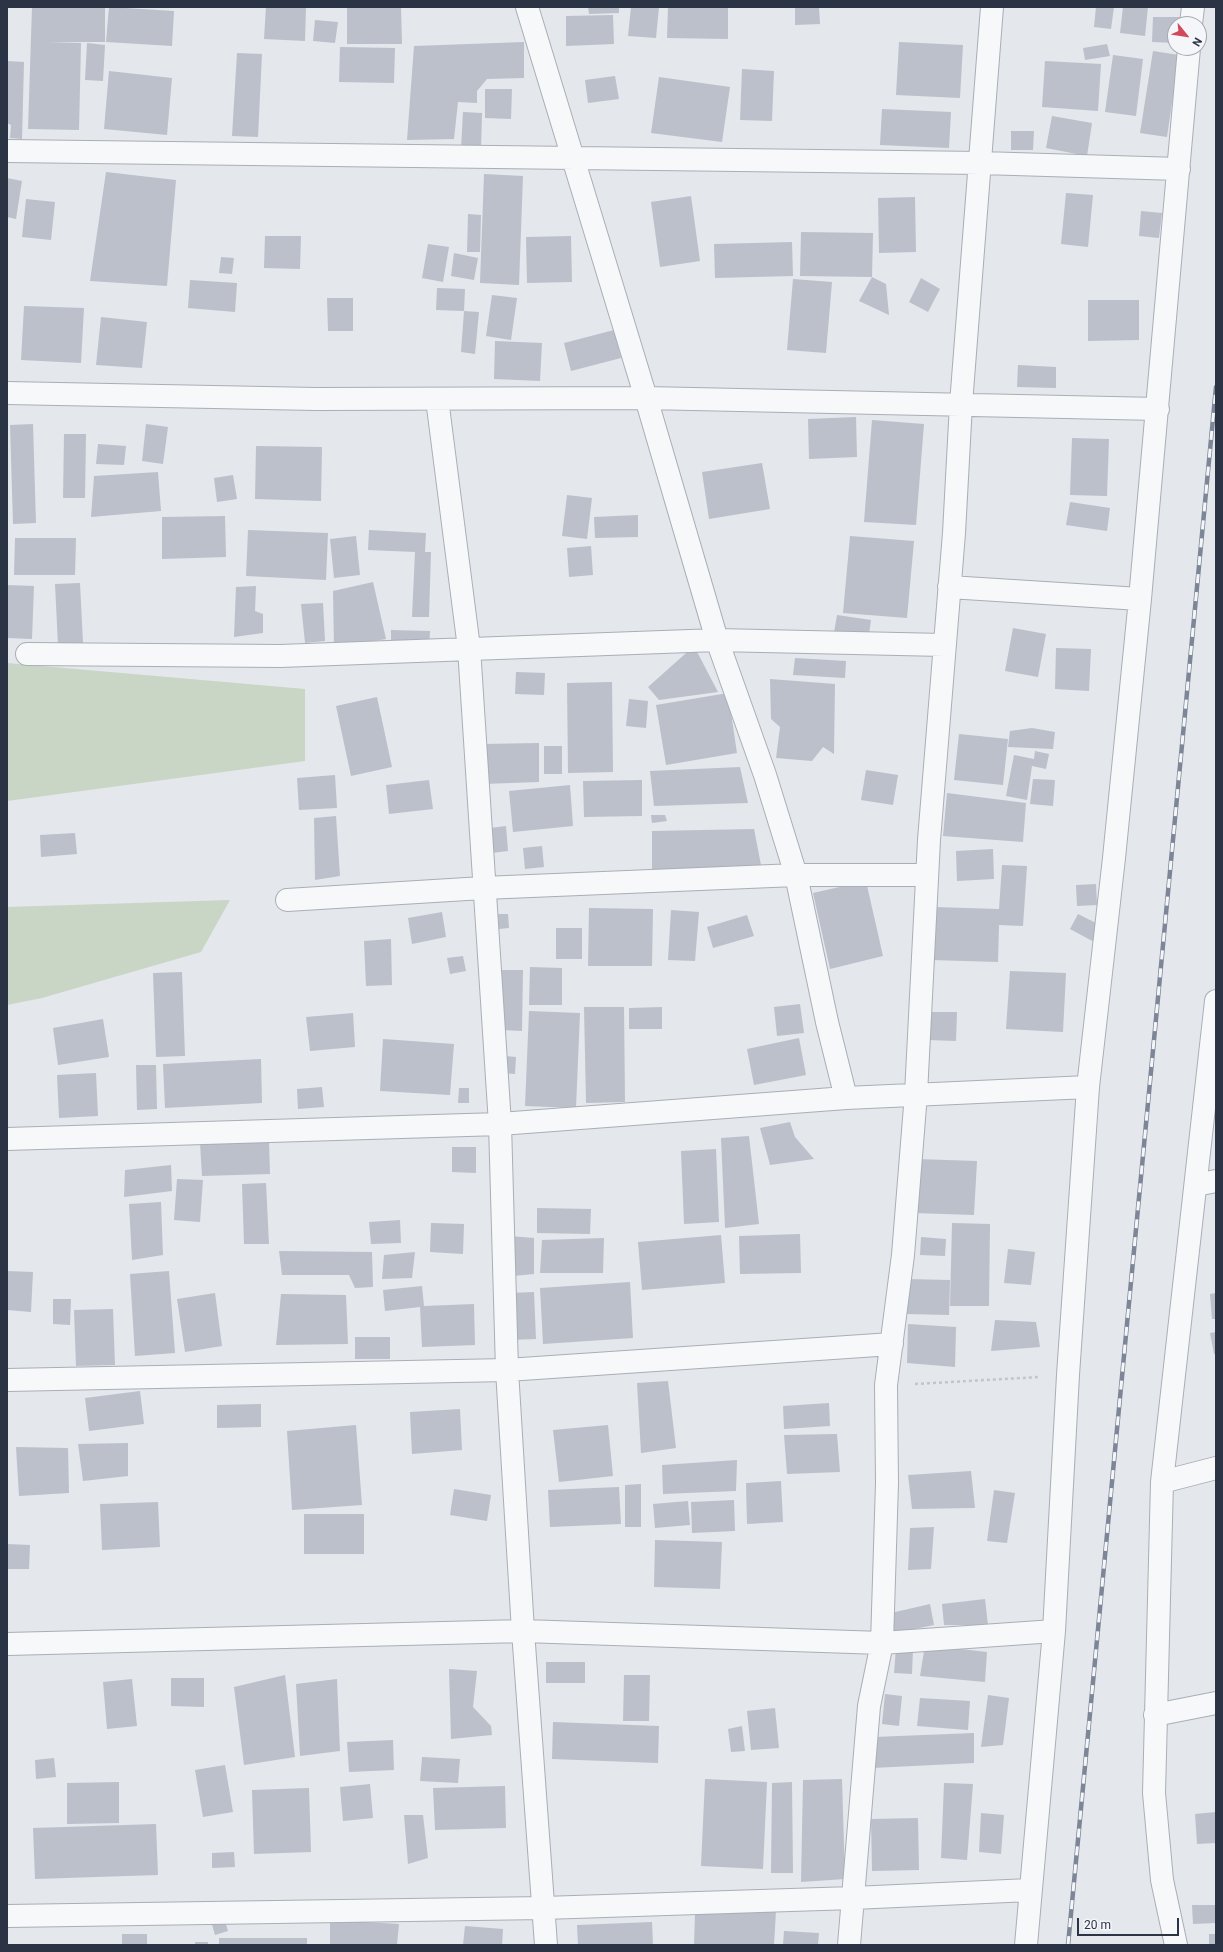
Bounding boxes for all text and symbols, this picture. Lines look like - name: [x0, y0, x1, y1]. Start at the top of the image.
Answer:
- north arrow: [1167, 16, 1207, 56]
- text: N: [1189, 35, 1205, 48]
- scale bar: [1079, 1910, 1181, 1936]
- text: 20 m: [1084, 1918, 1111, 1932]

